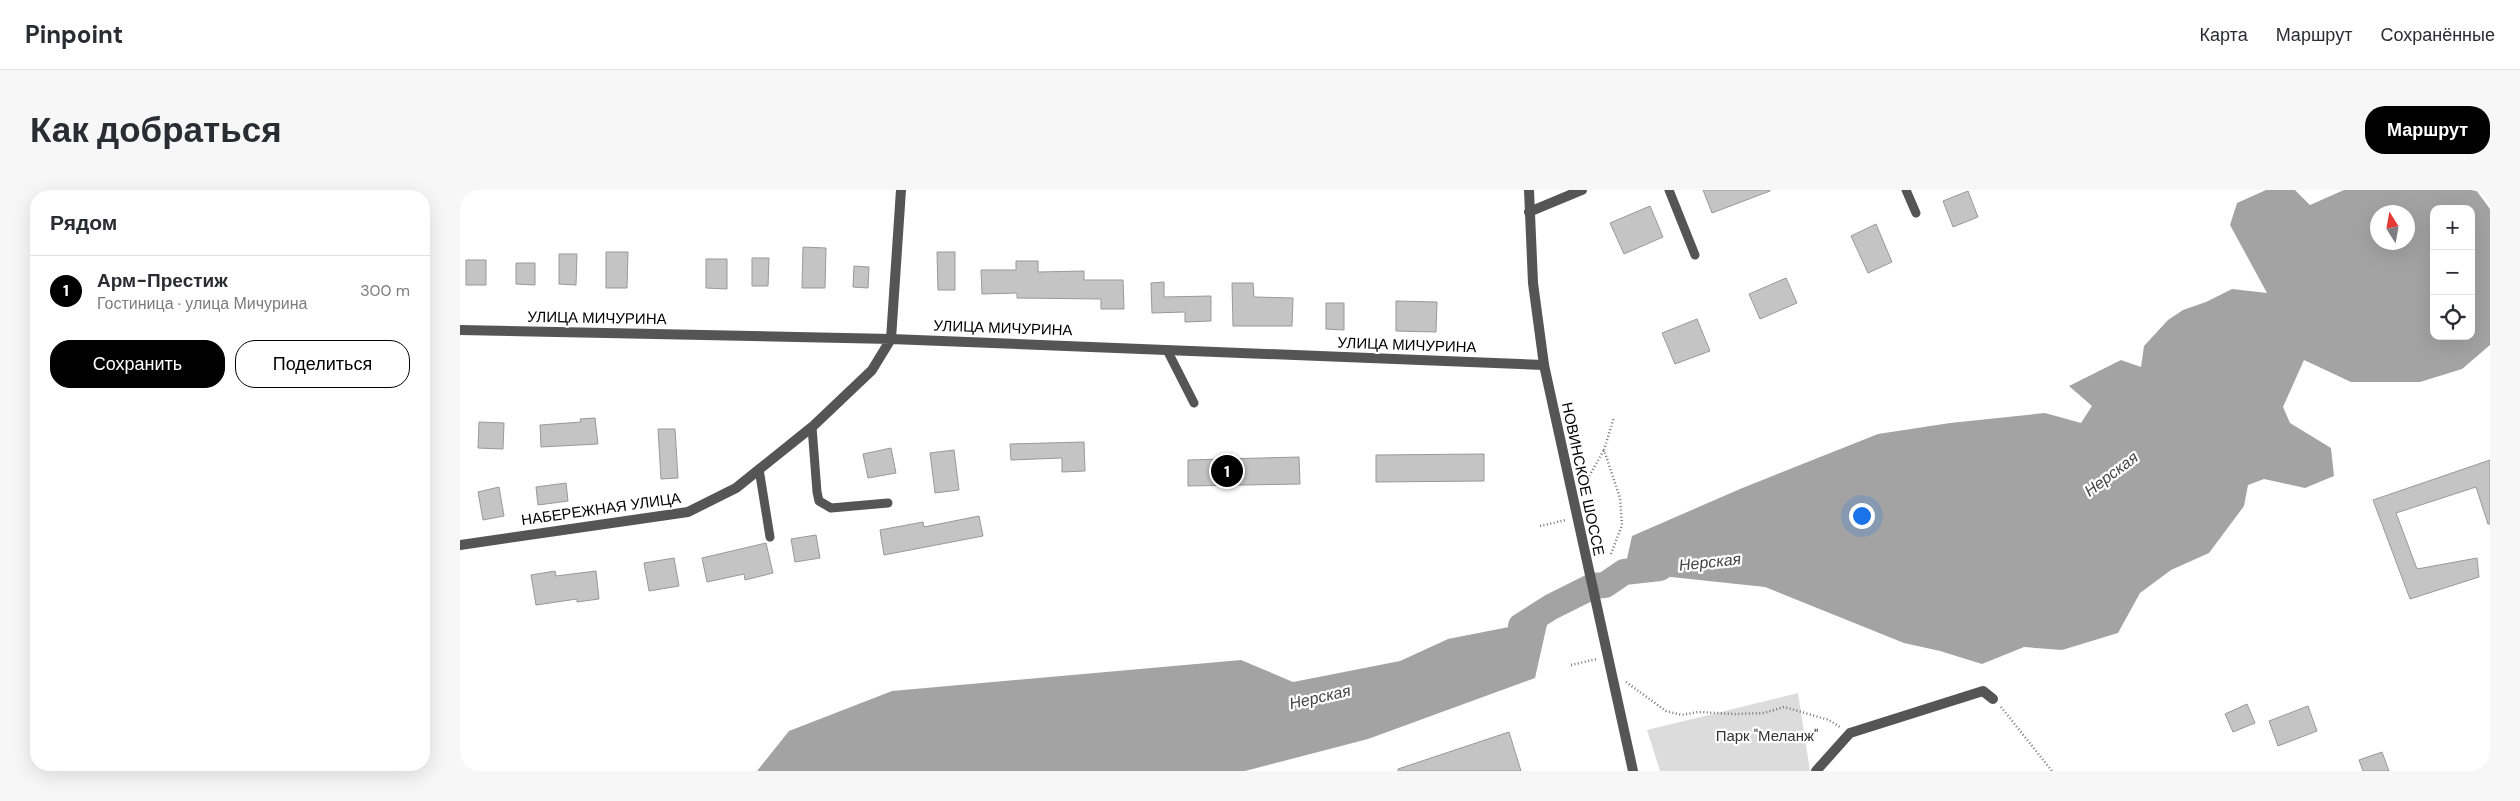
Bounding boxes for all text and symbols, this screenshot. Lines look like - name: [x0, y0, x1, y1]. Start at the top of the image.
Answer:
- text: Pinpoint: [25, 19, 123, 50]
- text: Карта: [2200, 23, 2248, 47]
- text: Маршрут: [2276, 23, 2352, 47]
- text: Сохранённые: [2380, 23, 2495, 47]
- button: Маршрут: [2365, 106, 2490, 154]
- text: Как добраться: [30, 107, 282, 153]
- north arrow: [2370, 205, 2415, 250]
- map controls: [2430, 205, 2475, 340]
- button: +: [2430, 205, 2475, 250]
- text: Рядом: [50, 209, 117, 237]
- button: −: [2430, 250, 2475, 295]
- text: Арм-Престиж: [97, 268, 228, 293]
- text: 1: [63, 280, 69, 301]
- text: 300 m: [360, 280, 410, 301]
- text: Гостиница · улица Мичурина: [97, 293, 308, 314]
- button: locate: [2430, 295, 2475, 340]
- street label: УЛИЦА МИЧУРИНА: [527, 307, 667, 329]
- street label: УЛИЦА МИЧУРИНА: [933, 316, 1073, 340]
- street label: УЛИЦА МИЧУРИНА: [1337, 333, 1477, 357]
- button: Сохранить: [50, 340, 225, 388]
- button: Поделиться: [235, 340, 410, 388]
- street label: НОВИНСКОЕ ШОССЕ: [1557, 400, 1609, 558]
- water label: Нерская: [2080, 447, 2143, 501]
- pin: 1: [1211, 452, 1243, 490]
- street label: НАБЕРЕЖНАЯ УЛИЦА: [520, 488, 682, 530]
- your location: [1849, 503, 1875, 529]
- water label: Нерская: [1678, 548, 1743, 576]
- water label: Нерская: [1287, 680, 1353, 714]
- park label: Парк "Меланж": [1716, 726, 1818, 746]

